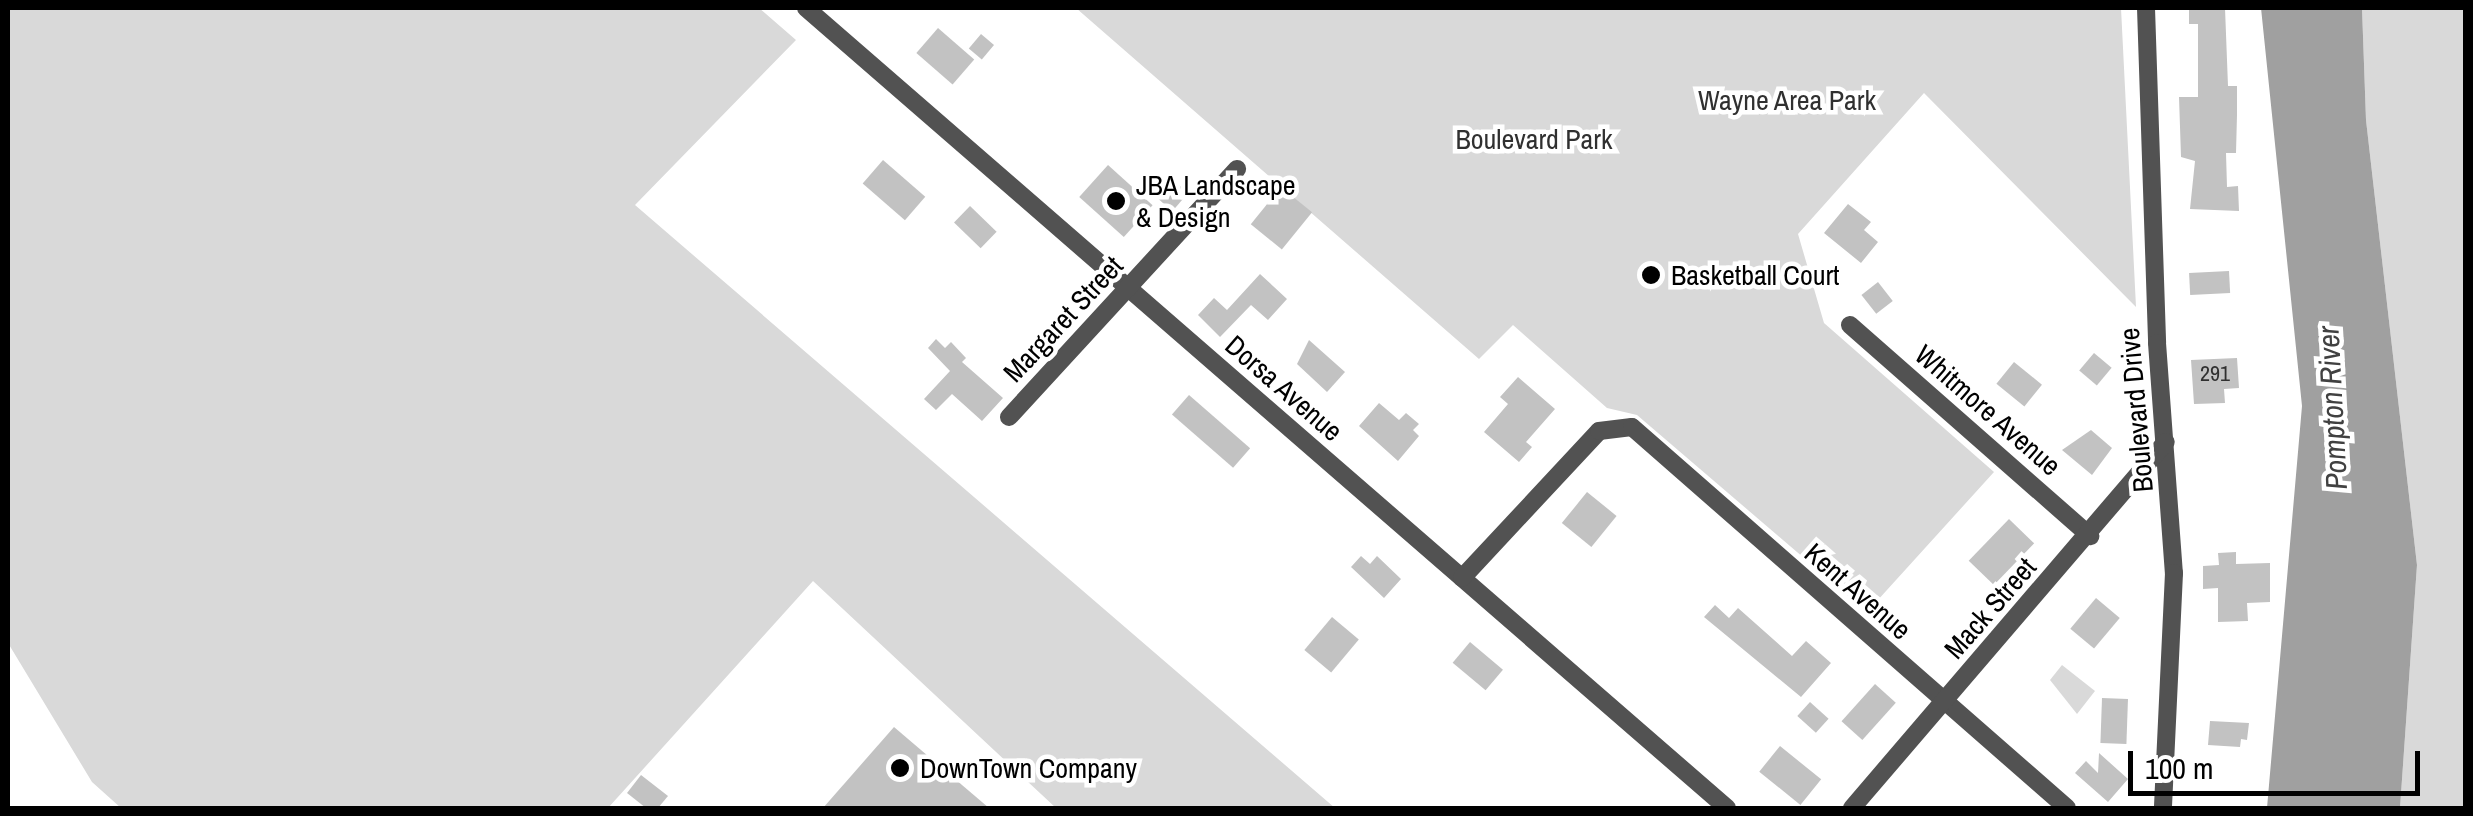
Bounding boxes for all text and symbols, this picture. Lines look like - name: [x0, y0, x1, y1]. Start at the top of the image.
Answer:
- park label: Wayne Area Park: [1697, 83, 1877, 117]
- park label: Boulevard Park: [1456, 122, 1612, 156]
- place label: JBA Landscape & Design: [1136, 168, 1297, 234]
- marker: JBA Landscape & Design: [1105, 190, 1127, 212]
- street label: Margaret Street: [996, 249, 1130, 389]
- place label: Basketball Court: [1671, 258, 1839, 292]
- marker: Basketball Court: [1640, 264, 1662, 286]
- water label: Pompton River: [2310, 325, 2354, 491]
- street label: Boulevard Drive: [2112, 327, 2160, 493]
- street label: Dorsa Avenue: [1218, 328, 1350, 448]
- street label: Whitmore Avenue: [1908, 337, 2068, 483]
- house number: 291: [2200, 361, 2230, 387]
- street label: Kent Avenue: [1798, 535, 1918, 647]
- street label: Mack Street: [1937, 551, 2043, 665]
- scale bar: [2133, 731, 2426, 793]
- text: 100 m: [2145, 748, 2213, 788]
- place label: DownTown Company: [920, 751, 1137, 785]
- marker: DownTown Company: [889, 757, 911, 779]

